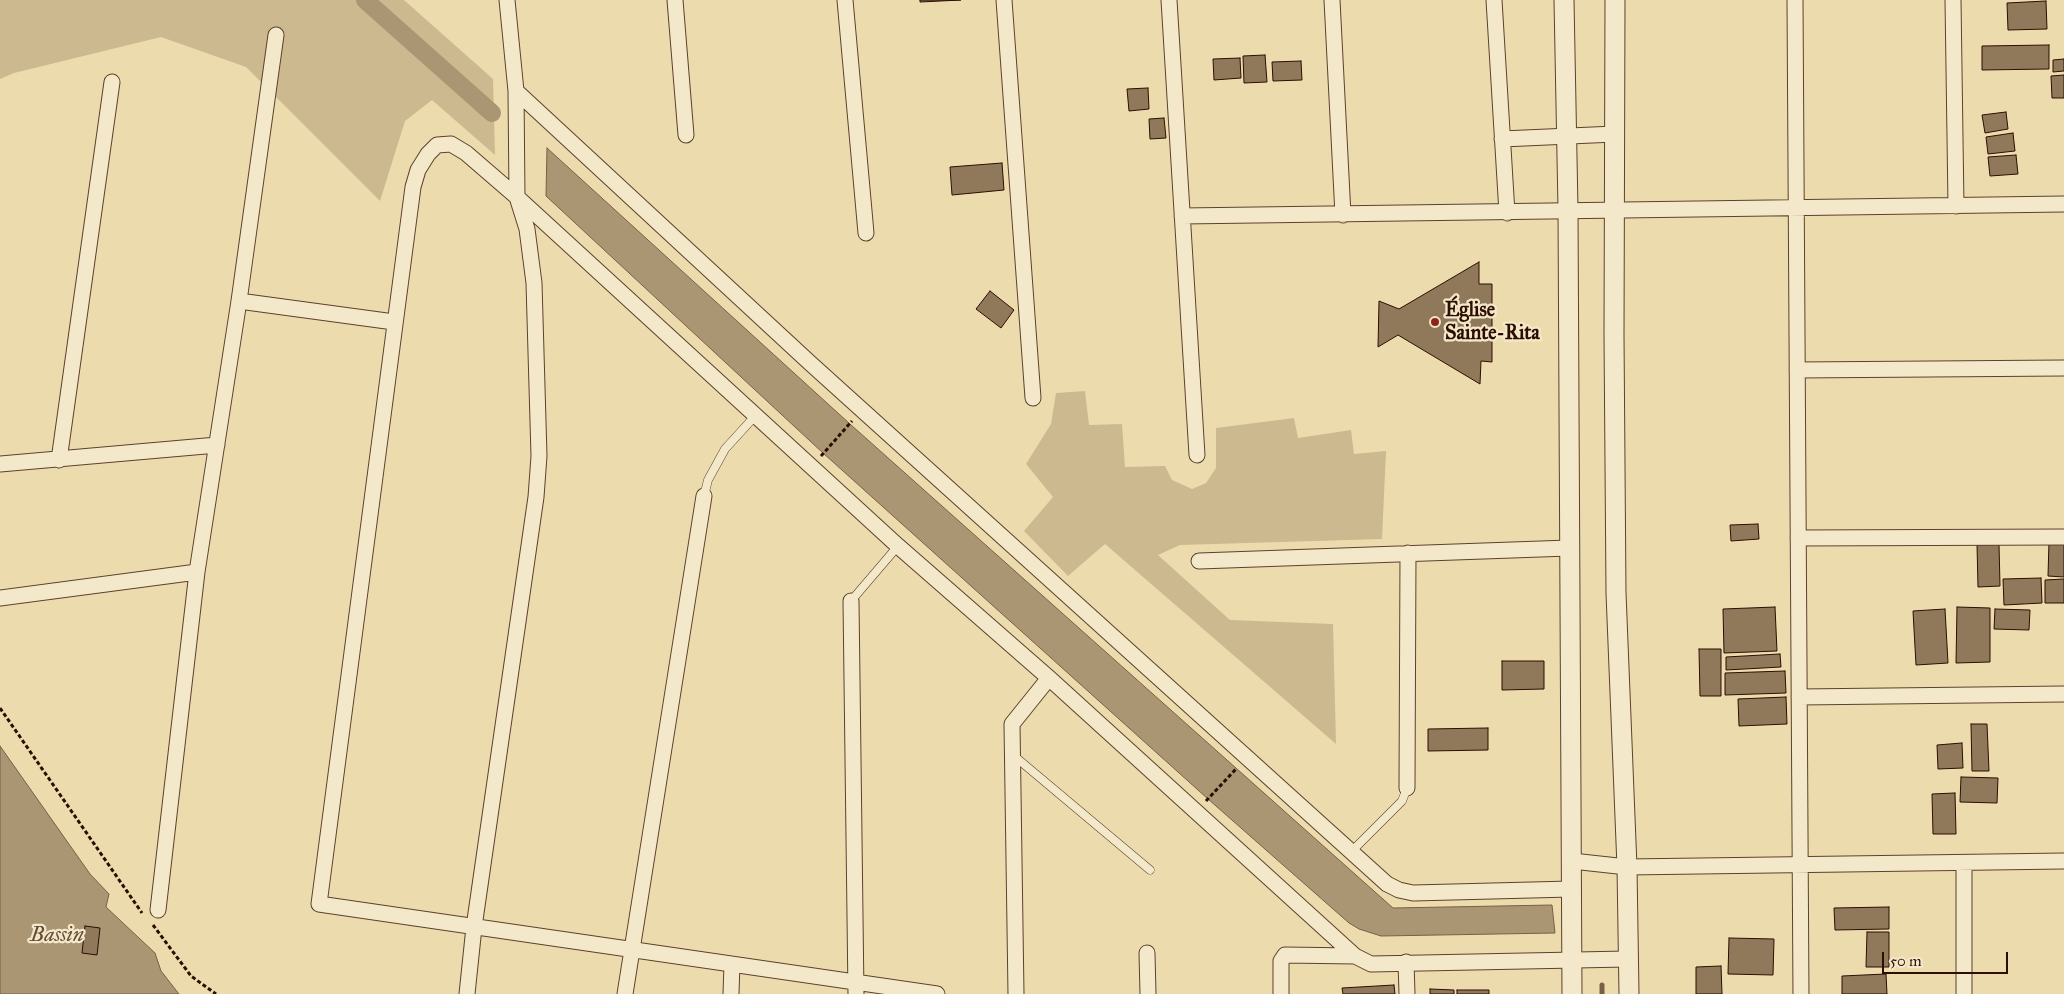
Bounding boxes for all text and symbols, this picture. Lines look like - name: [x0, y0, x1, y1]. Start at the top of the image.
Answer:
- place label: Église Sainte-Rita: [1445, 299, 1540, 346]
- marker: Église Sainte-Rita: [1429, 316, 1441, 328]
- water label: Bassin: [30, 923, 84, 949]
- scale bar: [1884, 942, 2010, 974]
- text: 50 m: [1890, 952, 1922, 970]

